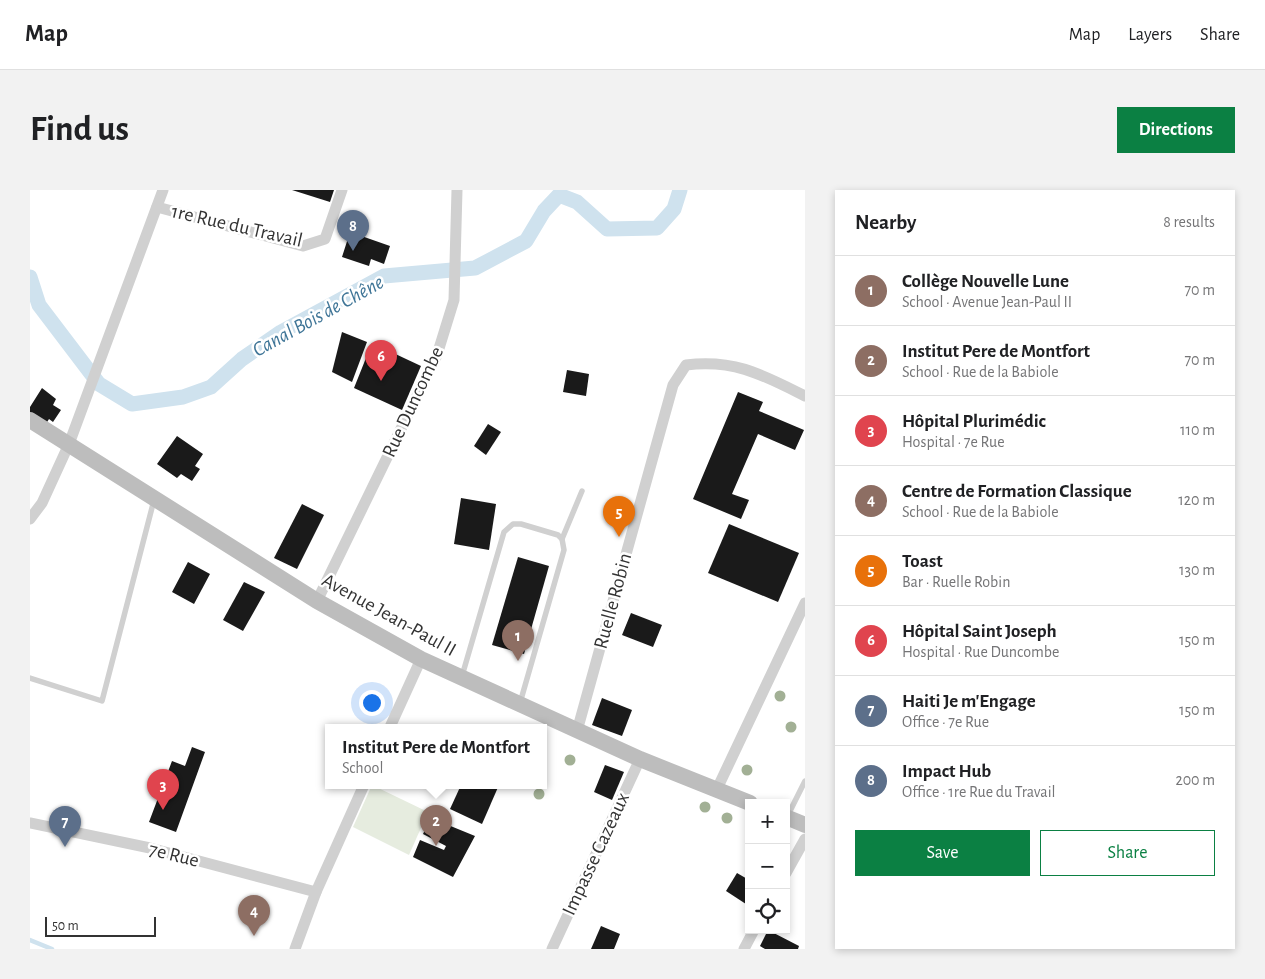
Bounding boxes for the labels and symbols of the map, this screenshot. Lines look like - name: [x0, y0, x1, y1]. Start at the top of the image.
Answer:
- street label: 1re Rue du Travail: [169, 201, 305, 251]
- pin: 8: [337, 210, 369, 251]
- water label: Canal Bois de Chêne: [249, 271, 387, 361]
- pin: 6: [365, 340, 397, 381]
- street label: Rue Duncombe: [379, 344, 447, 460]
- pin: 5: [603, 496, 635, 537]
- street label: Ruelle Robin: [591, 551, 635, 651]
- street label: Avenue Jean-Paul II: [319, 570, 459, 660]
- pin: 1: [502, 620, 534, 661]
- your location: [359, 690, 385, 716]
- pin: 3: [147, 769, 179, 810]
- street label: Impasse Cazeaux: [559, 789, 633, 918]
- pin: 2: [420, 805, 452, 846]
- pin: 7: [49, 806, 81, 847]
- street label: 7e Rue: [147, 839, 201, 871]
- pin: 4: [238, 895, 270, 936]
- scale bar: [45, 914, 156, 937]

